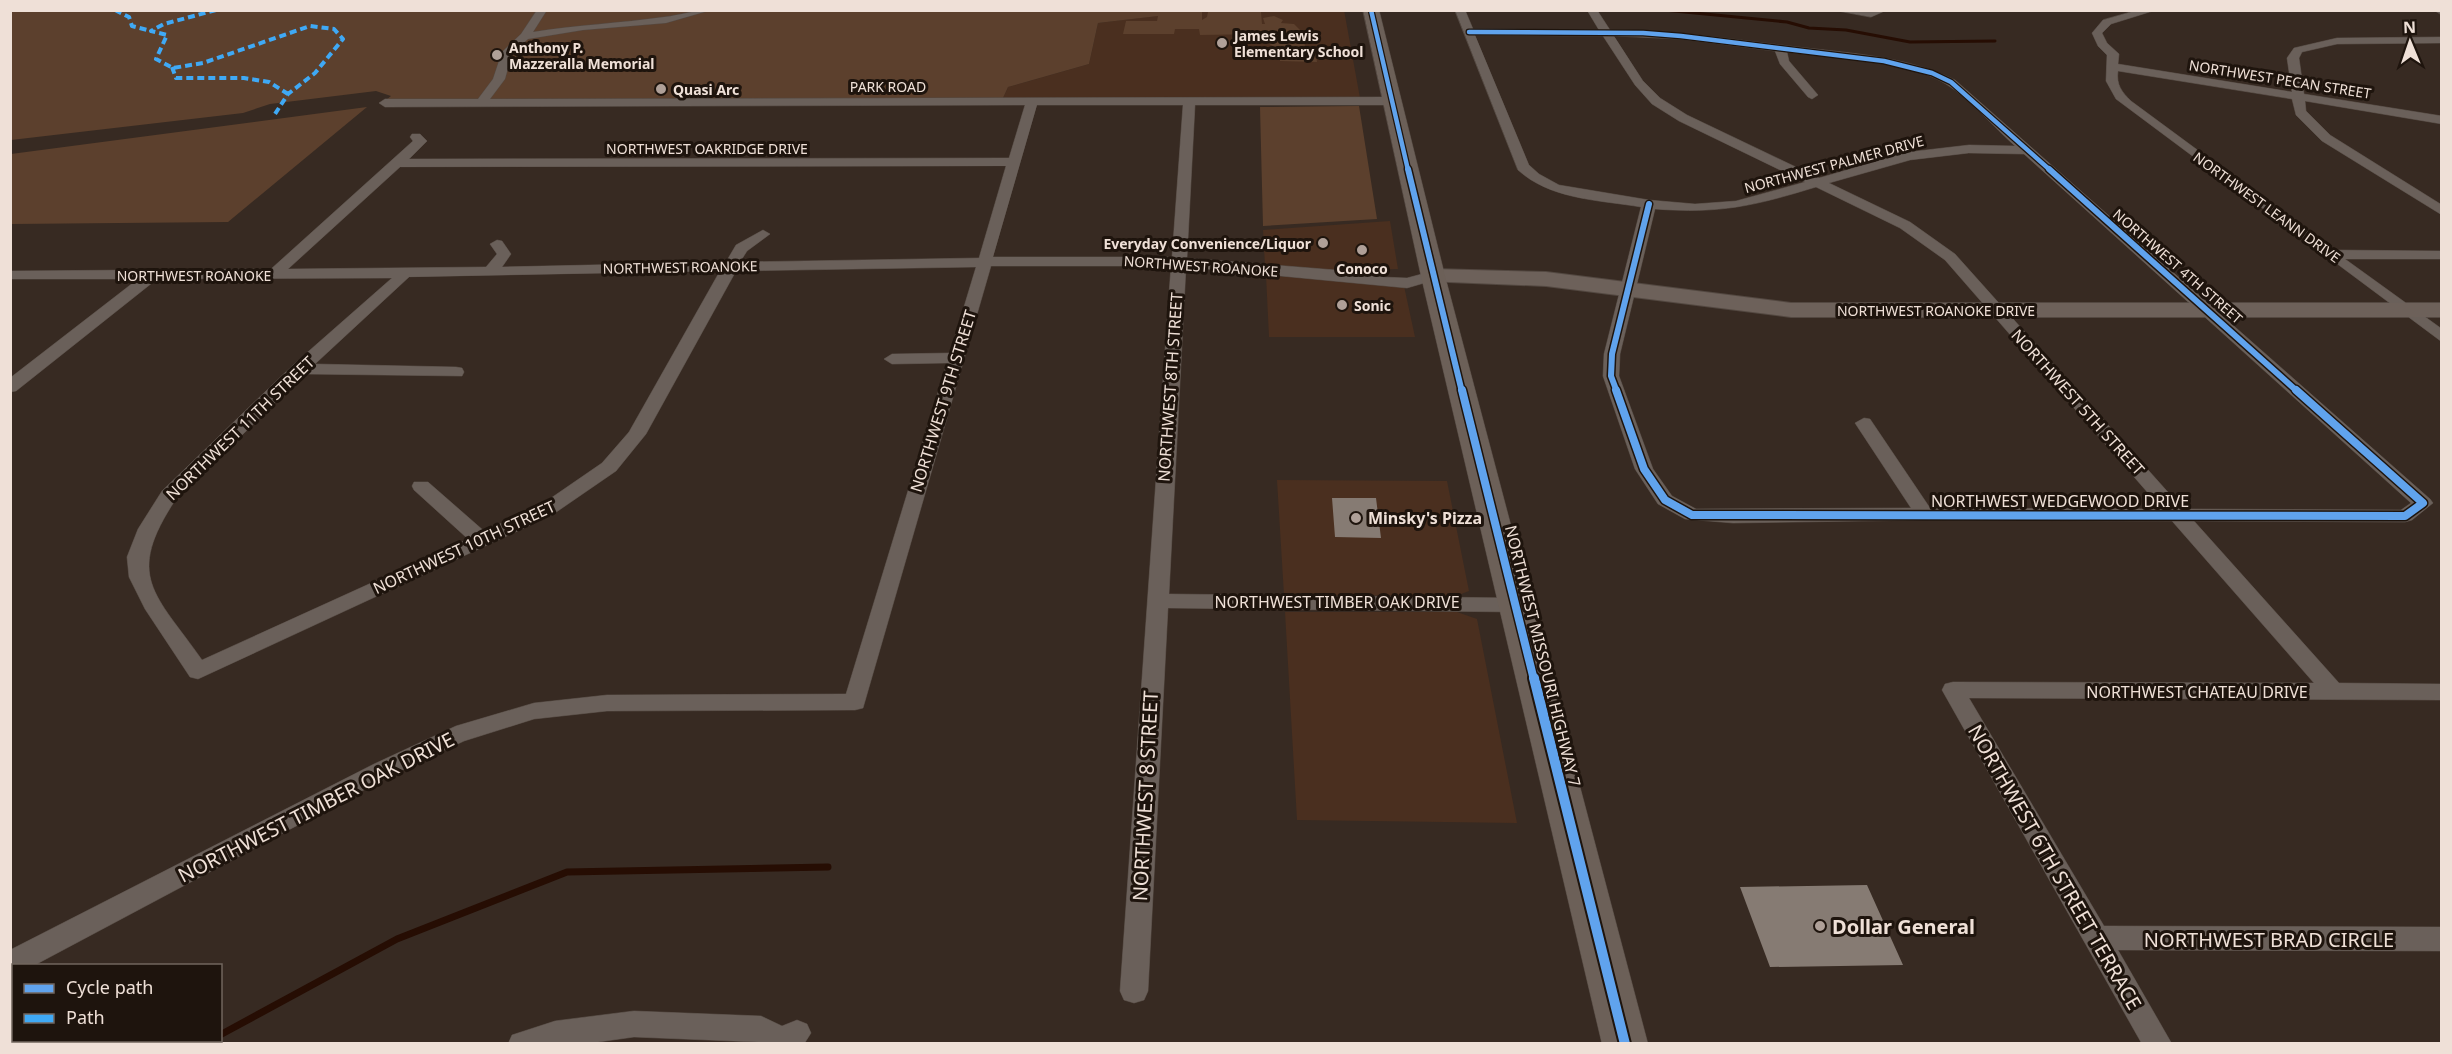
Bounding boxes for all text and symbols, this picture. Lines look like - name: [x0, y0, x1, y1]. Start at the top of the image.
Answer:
- north arrow: [2380, 12, 2440, 72]
- text: N: [2403, 16, 2416, 38]
- place label: James Lewis Elementary School: [1232, 26, 1364, 61]
- marker: James Lewis Elementary School: [1215, 36, 1229, 50]
- place label: Anthony P. Mazzeralla Memorial: [509, 38, 654, 73]
- marker: Anthony P. Mazzeralla Memorial: [490, 48, 504, 62]
- street label: NORTHWEST PECAN STREET: [2188, 55, 2373, 103]
- street label: PARK ROAD: [850, 77, 926, 96]
- place label: Quasi Arc: [673, 80, 739, 99]
- marker: Quasi Arc: [654, 82, 668, 96]
- street label: NORTHWEST PALMER DRIVE: [1742, 131, 1926, 197]
- street label: NORTHWEST OAKRIDGE DRIVE: [606, 139, 808, 158]
- street label: NORTHWEST LEANN DRIVE: [2190, 147, 2344, 267]
- street label: NORTHWEST 4TH STREET: [2109, 204, 2247, 328]
- place label: Everyday Convenience/Liquor: [1103, 234, 1312, 253]
- marker: Everyday Convenience/Liquor: [1316, 236, 1330, 250]
- marker: Conoco: [1355, 243, 1369, 257]
- street label: NORTHWEST ROANOKE: [1123, 251, 1279, 281]
- street label: NORTHWEST ROANOKE: [603, 256, 757, 278]
- place label: Conoco: [1336, 259, 1388, 278]
- street label: NORTHWEST ROANOKE: [117, 266, 271, 285]
- street label: NORTHWEST 8TH STREET: [1152, 292, 1188, 482]
- place label: Sonic: [1354, 296, 1391, 315]
- marker: Sonic: [1335, 298, 1349, 312]
- street label: NORTHWEST ROANOKE DRIVE: [1837, 301, 2035, 320]
- street label: NORTHWEST 9TH STREET: [905, 307, 981, 495]
- street label: NORTHWEST 5TH STREET: [2006, 324, 2150, 480]
- street label: NORTHWEST 11TH STREET: [161, 351, 319, 505]
- street label: NORTHWEST WEDGEWOOD DRIVE: [1931, 490, 2189, 512]
- street label: NORTHWEST 10TH STREET: [369, 495, 559, 599]
- place label: Minsky's Pizza: [1368, 507, 1482, 529]
- marker: Minsky's Pizza: [1349, 511, 1363, 525]
- street label: NORTHWEST MISSOURI HIGHWAY 7: [1500, 523, 1586, 789]
- street label: NORTHWEST TIMBER OAK DRIVE: [1214, 591, 1460, 613]
- street label: NORTHWEST CHATEAU DRIVE: [2086, 681, 2308, 703]
- street label: NORTHWEST 8 STREET: [1126, 690, 1164, 902]
- street label: NORTHWEST 6TH STREET TERRACE: [1962, 719, 2148, 1015]
- street label: NORTHWEST TIMBER OAK DRIVE: [173, 725, 459, 889]
- place label: Dollar General: [1832, 913, 1975, 940]
- marker: Dollar General: [1813, 919, 1827, 933]
- street label: NORTHWEST BRAD CIRCLE: [2144, 926, 2394, 953]
- legend: [12, 964, 222, 1042]
- text: Cycle path: [66, 975, 153, 999]
- text: Path: [66, 1005, 105, 1029]

